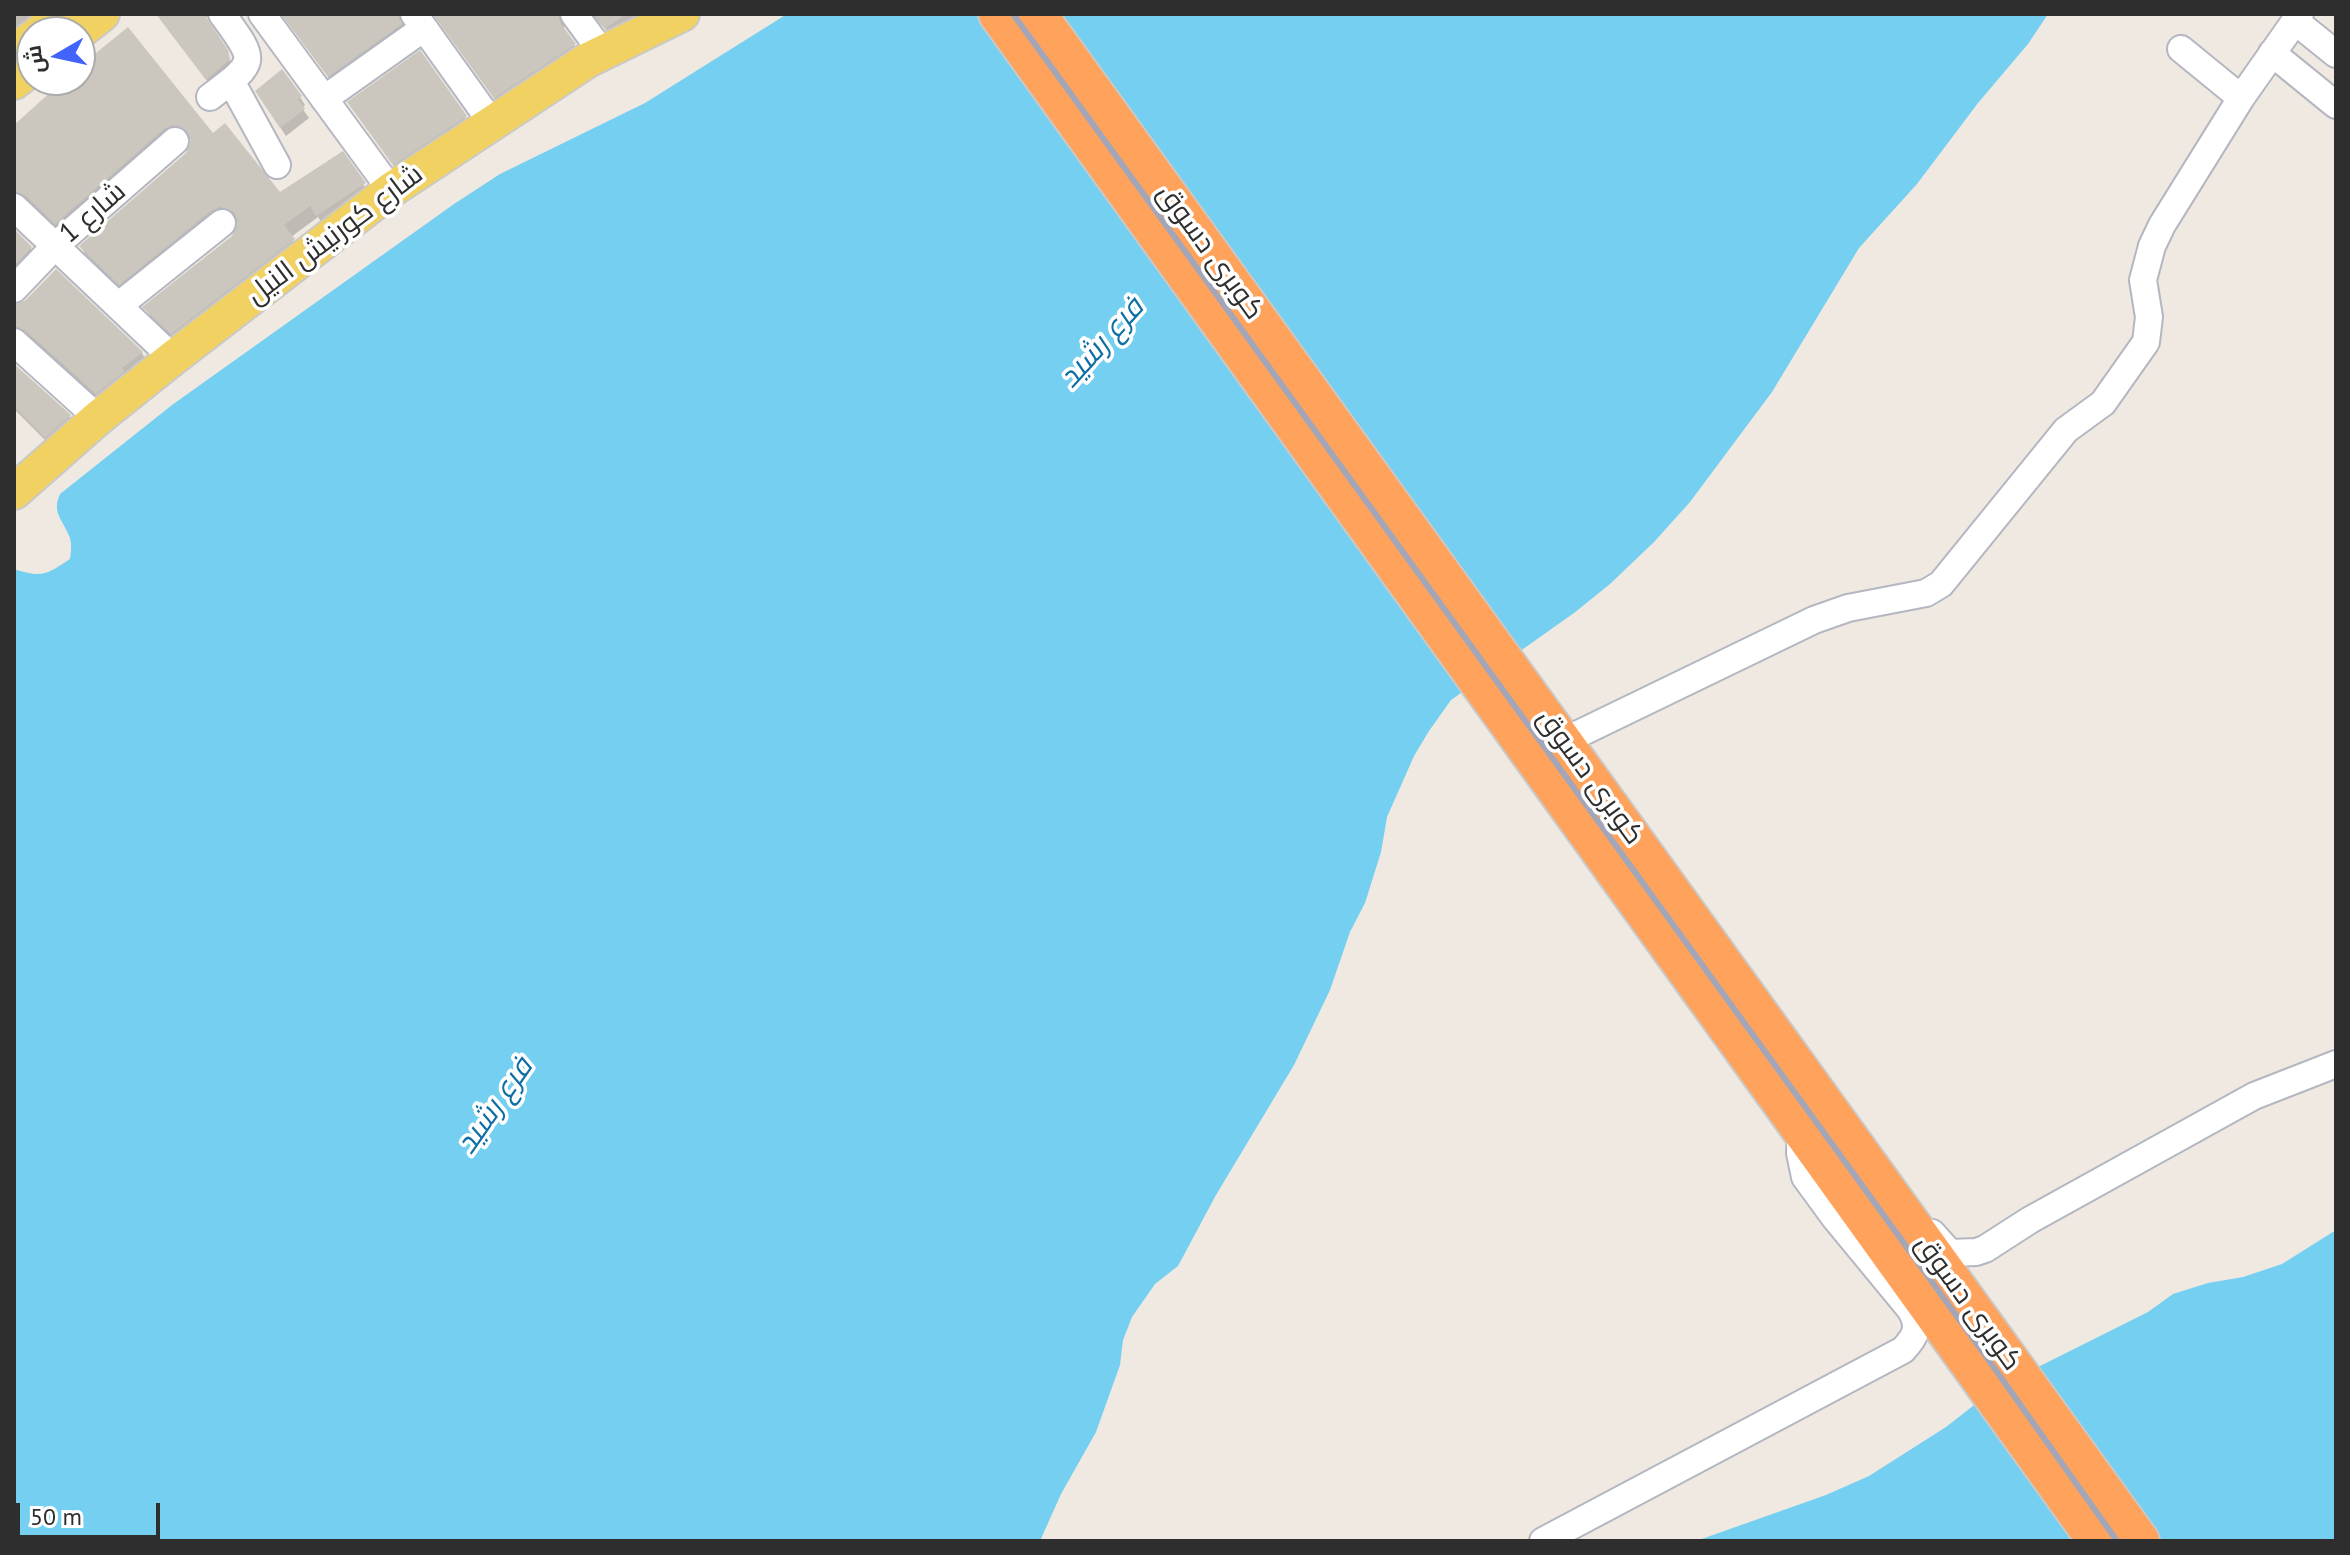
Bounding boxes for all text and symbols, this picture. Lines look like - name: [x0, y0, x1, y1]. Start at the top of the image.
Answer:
- north arrow: [16, 16, 96, 96]
- text: ش: [18, 43, 50, 76]
- street label: شارع كورنيش النيل: [240, 158, 430, 312]
- street label: شارع 1: [53, 175, 133, 251]
- street label: كوبرى دسوق: [1150, 178, 1270, 326]
- water label: فرع رشيد: [1052, 290, 1152, 396]
- street label: كوبرى دسوق: [1530, 703, 1650, 851]
- water label: فرع رشيد: [449, 1051, 541, 1161]
- street label: كوبرى دسوق: [1908, 1229, 2028, 1377]
- scale bar: [20, 1487, 164, 1537]
- text: 50 m: [30, 1501, 82, 1532]

